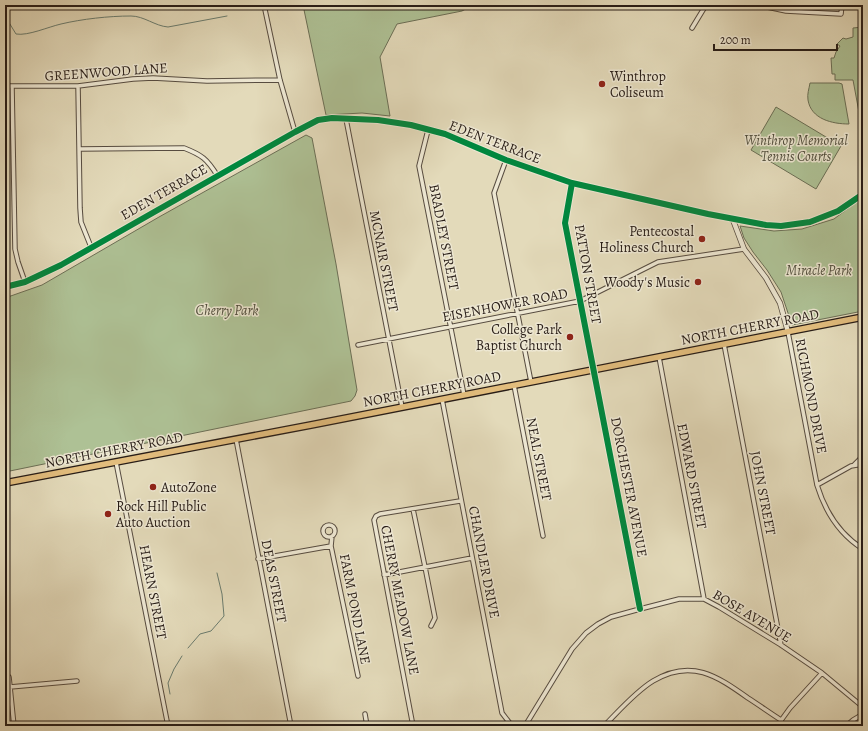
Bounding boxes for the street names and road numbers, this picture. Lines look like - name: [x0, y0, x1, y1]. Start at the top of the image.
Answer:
- street label: GREENWOOD LANE: [44, 58, 168, 86]
- street label: EDEN TERRACE: [446, 116, 544, 168]
- street label: EDEN TERRACE: [117, 159, 211, 225]
- street label: BRADLEY STREET: [424, 182, 464, 292]
- street label: MCNAIR STREET: [365, 209, 403, 314]
- street label: PATTON STREET: [570, 223, 606, 326]
- street label: EISENHOWER ROAD: [441, 283, 570, 326]
- street label: NORTH CHERRY ROAD: [679, 304, 821, 350]
- street label: RICHMOND DRIVE: [790, 337, 832, 455]
- street label: NORTH CHERRY ROAD: [361, 366, 503, 412]
- street label: DORCHESTER AVENUE: [606, 415, 652, 559]
- street label: NEAL STREET: [522, 416, 556, 502]
- street label: EDWARD STREET: [672, 422, 712, 531]
- street label: NORTH CHERRY ROAD: [43, 427, 185, 473]
- street label: JOHN STREET: [746, 449, 781, 537]
- street label: CHANDLER DRIVE: [464, 504, 504, 620]
- street label: CHERRY MEADOW LANE: [376, 523, 424, 677]
- street label: DEAS STREET: [257, 538, 291, 625]
- street label: HEARN STREET: [134, 543, 172, 641]
- street label: FARM POND LANE: [335, 552, 375, 666]
- street label: BOSE AVENUE: [709, 585, 795, 647]

